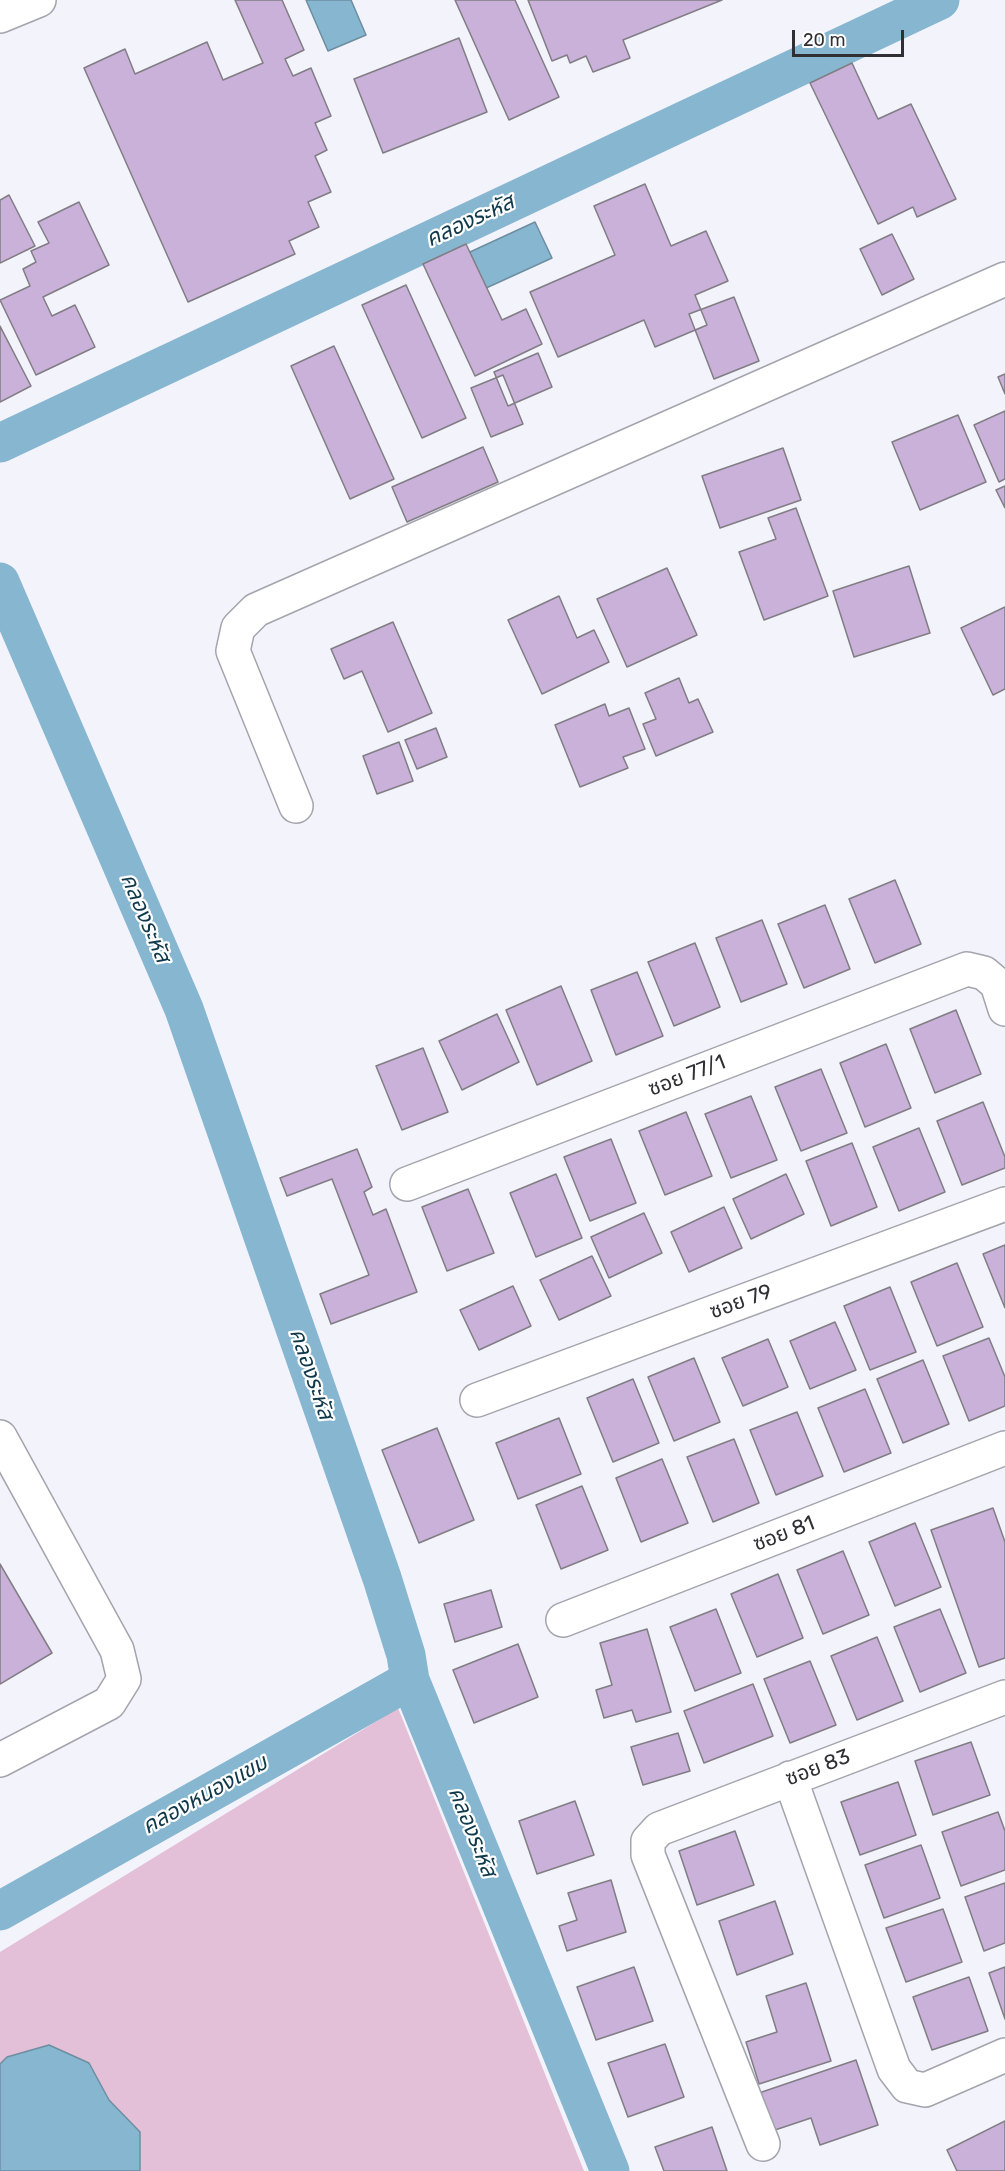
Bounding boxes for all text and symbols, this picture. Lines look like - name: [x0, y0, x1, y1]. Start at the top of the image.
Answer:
- scale bar: [795, 18, 908, 56]
- text: 20 m: [803, 29, 845, 51]
- water label: คลองระหัส: [422, 189, 518, 253]
- water label: คลองระหัส: [114, 869, 176, 967]
- street label: ซอย 77/1: [645, 1050, 729, 1102]
- street label: ซอย 79: [706, 1279, 776, 1325]
- water label: คลองระหัส: [283, 1325, 339, 1423]
- street label: ซอย 81: [750, 1511, 818, 1557]
- street label: ซอย 83: [782, 1744, 854, 1792]
- water label: คลองหนองแขม: [138, 1750, 272, 1840]
- water label: คลองระหัส: [442, 1783, 502, 1881]

